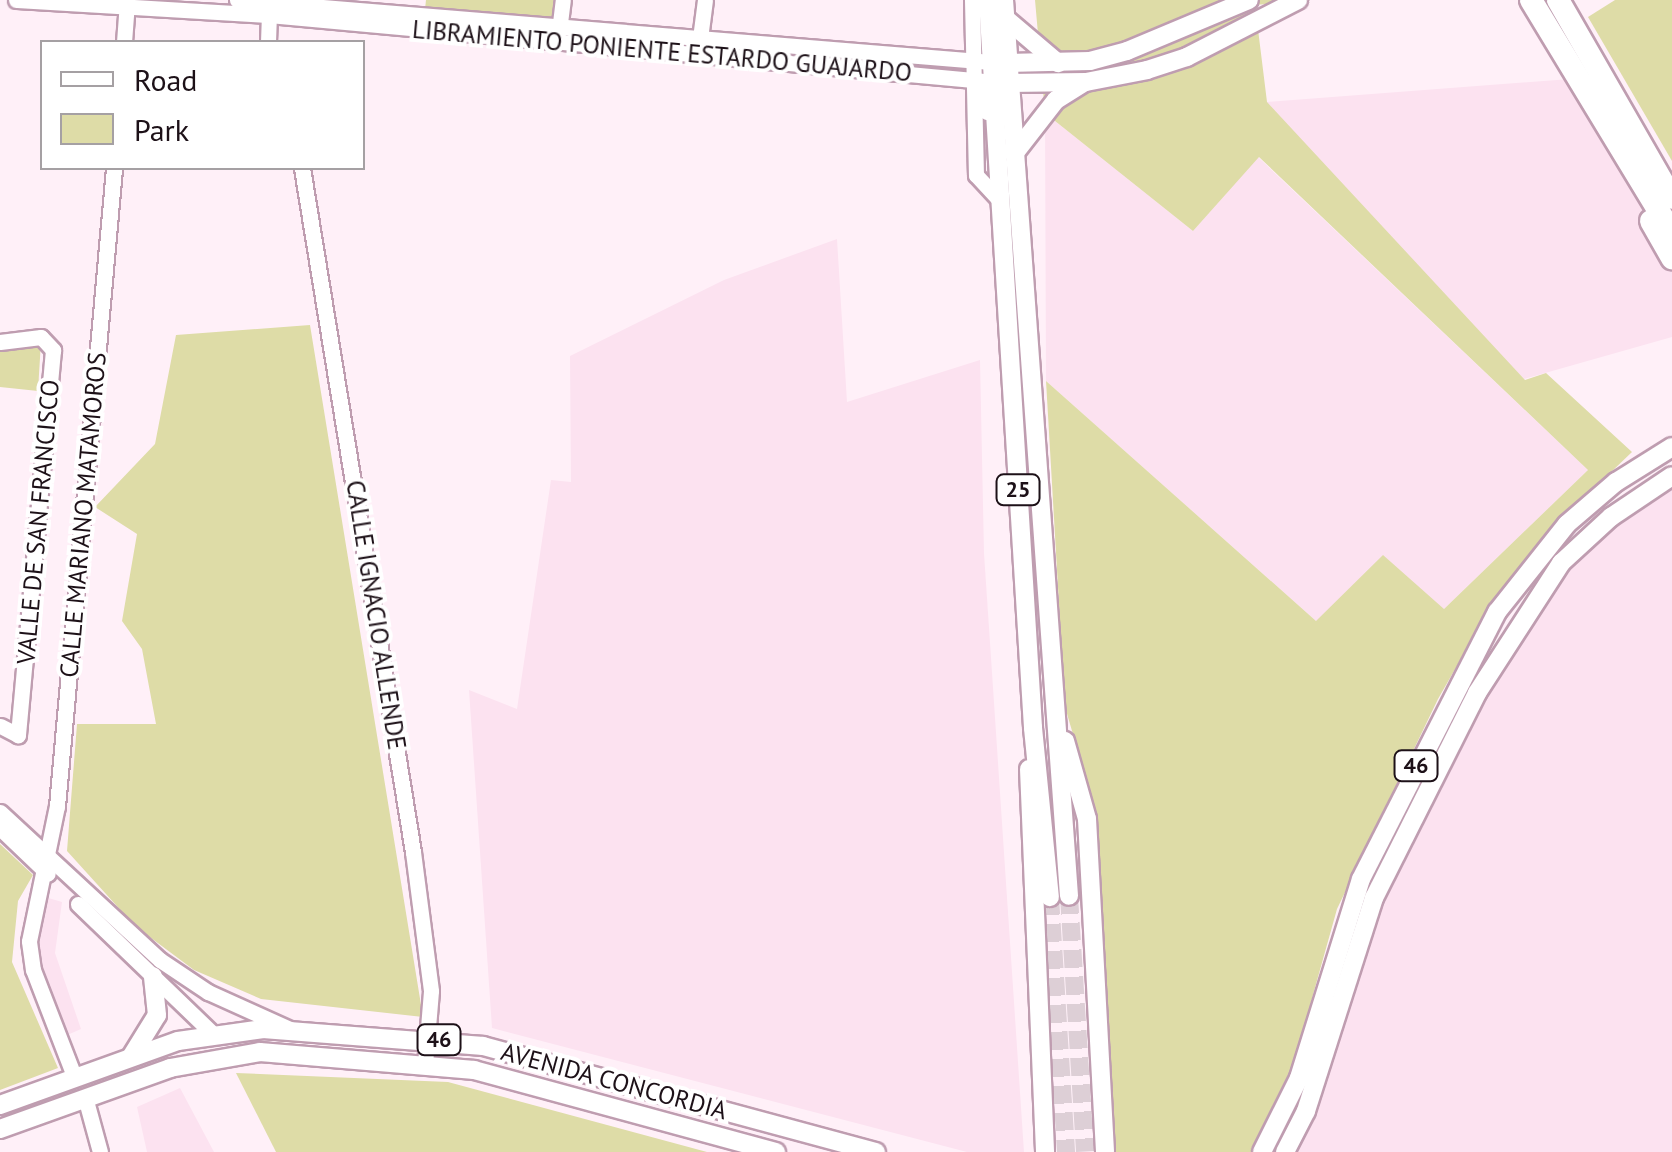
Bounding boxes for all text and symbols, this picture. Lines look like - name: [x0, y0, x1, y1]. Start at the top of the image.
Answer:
- street label: LIBRAMIENTO PONIENTE ESTARDO GUAJARDO: [411, 14, 913, 88]
- legend: [40, 40, 365, 170]
- text: Road: [134, 60, 198, 99]
- text: Park: [134, 110, 189, 149]
- street label: CALLE MARIANO MATAMOROS: [54, 351, 112, 679]
- street label: VALLE DE SAN FRANCISCO: [11, 378, 65, 666]
- road number: 25: [996, 473, 1040, 507]
- street label: CALLE IGNACIO ALLENDE: [340, 478, 412, 752]
- road number: 46: [1394, 749, 1438, 783]
- road number: 46: [416, 1023, 462, 1057]
- street label: AVENIDA CONCORDIA: [497, 1036, 731, 1126]

